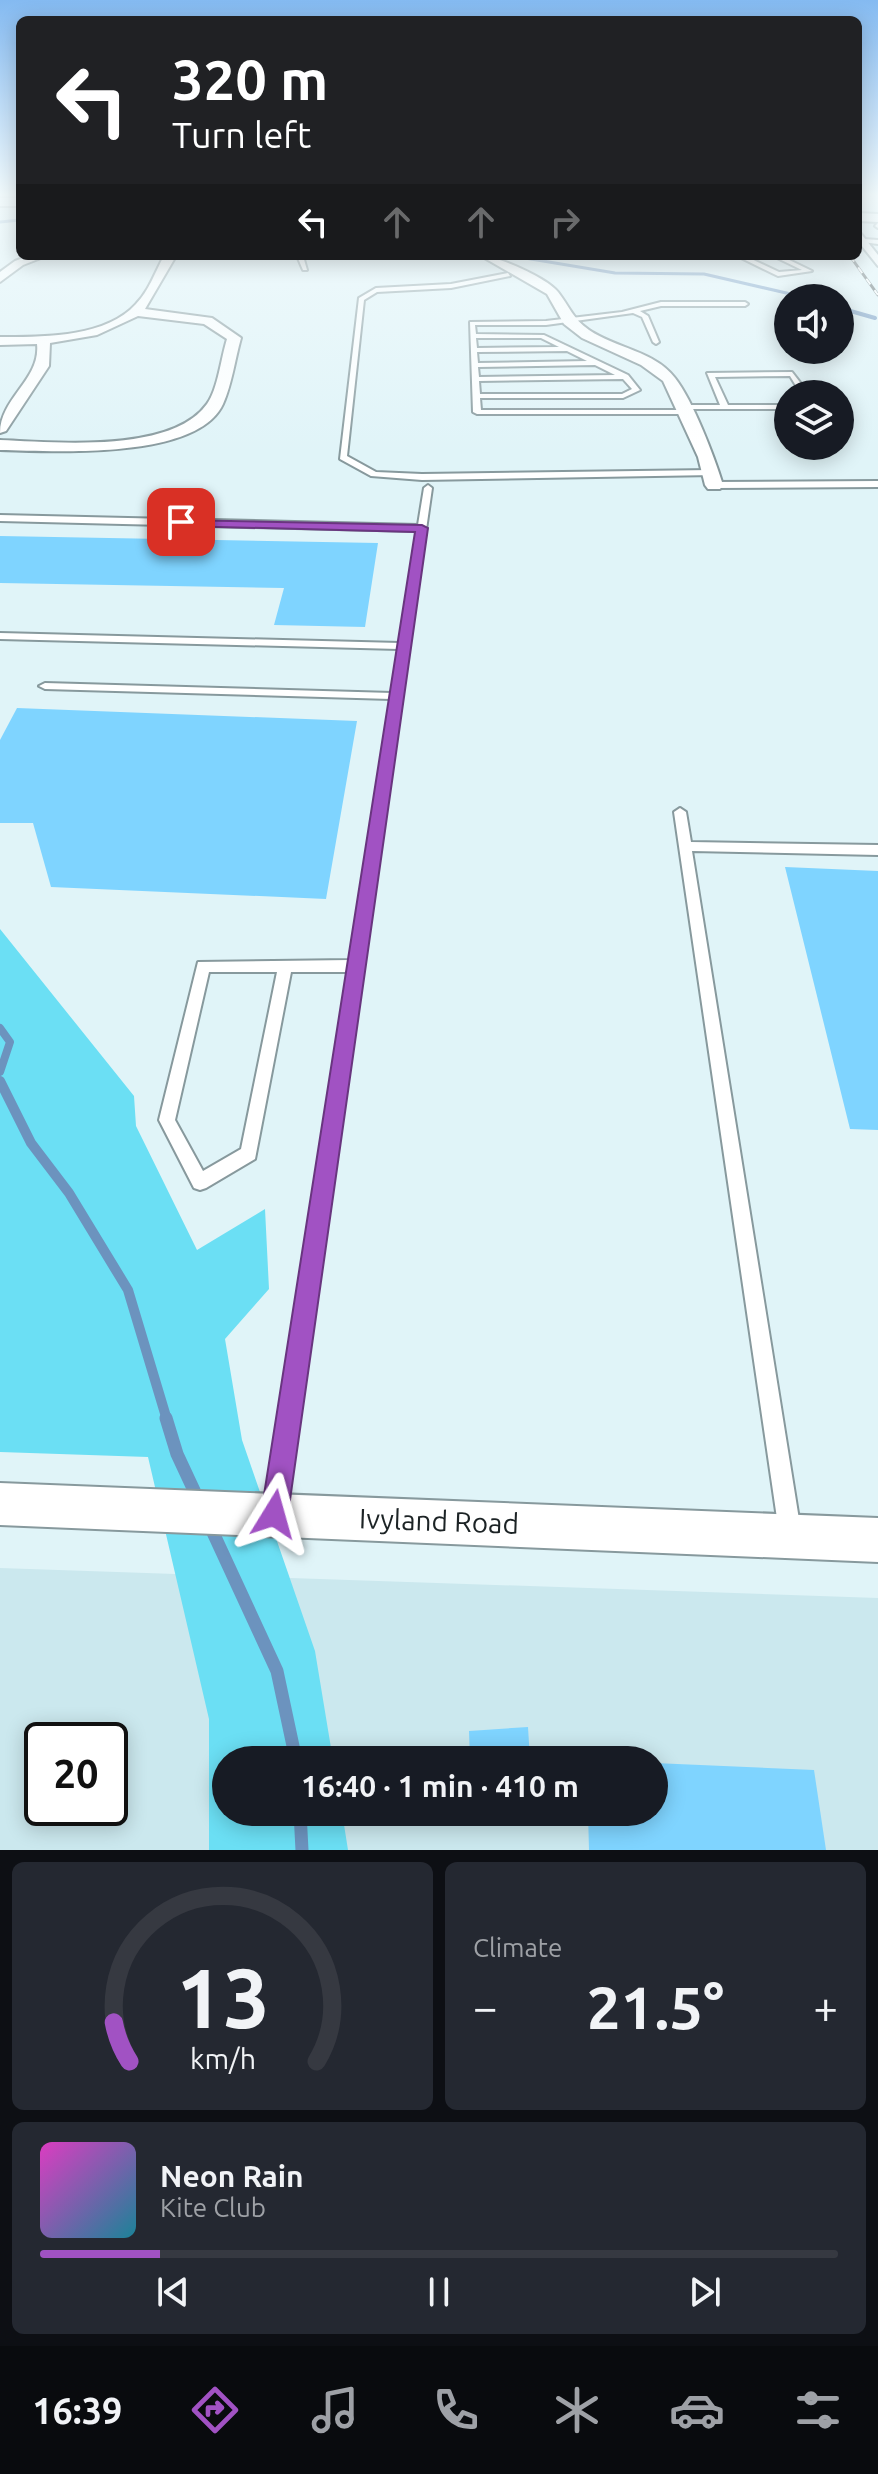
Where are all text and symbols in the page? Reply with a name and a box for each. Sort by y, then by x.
icon: left [40,48,144,152]
text: 320 m [172,48,328,111]
text: Turn left [172,114,311,155]
icon: left [291,200,335,244]
icon: ahead [375,200,419,244]
icon: ahead [459,200,503,244]
icon: right [543,200,587,244]
map controls [774,284,854,460]
button: sound [774,284,854,364]
button: layers [774,380,854,460]
pin [147,488,215,556]
icon: arrive [159,500,203,544]
position arrow [232,1472,316,1556]
street label: Ivyland Road [359,1502,519,1539]
speed limit sign: 20 [24,1722,128,1826]
text: 16:40 · 1 min · 410 m [301,1769,579,1803]
text: Climate [473,1933,562,1962]
text: 13 [176,1950,269,2044]
text: 21.5° [587,1973,724,2040]
text: − [473,1982,498,2031]
text: + [813,1982,838,2031]
text: km/h [190,2042,256,2074]
text: Neon Rain [160,2159,304,2193]
text: Kite Club [160,2193,266,2222]
icon: previous [151,2270,195,2314]
icon: pause [417,2270,461,2314]
icon: next [683,2270,727,2314]
icon: directions [187,2382,243,2438]
icon: music [307,2382,363,2438]
icon: phone [428,2382,484,2438]
icon: climate [549,2382,605,2438]
icon: car [669,2382,725,2438]
icon: filters [790,2382,846,2438]
text: 16:39 [32,2390,122,2431]

